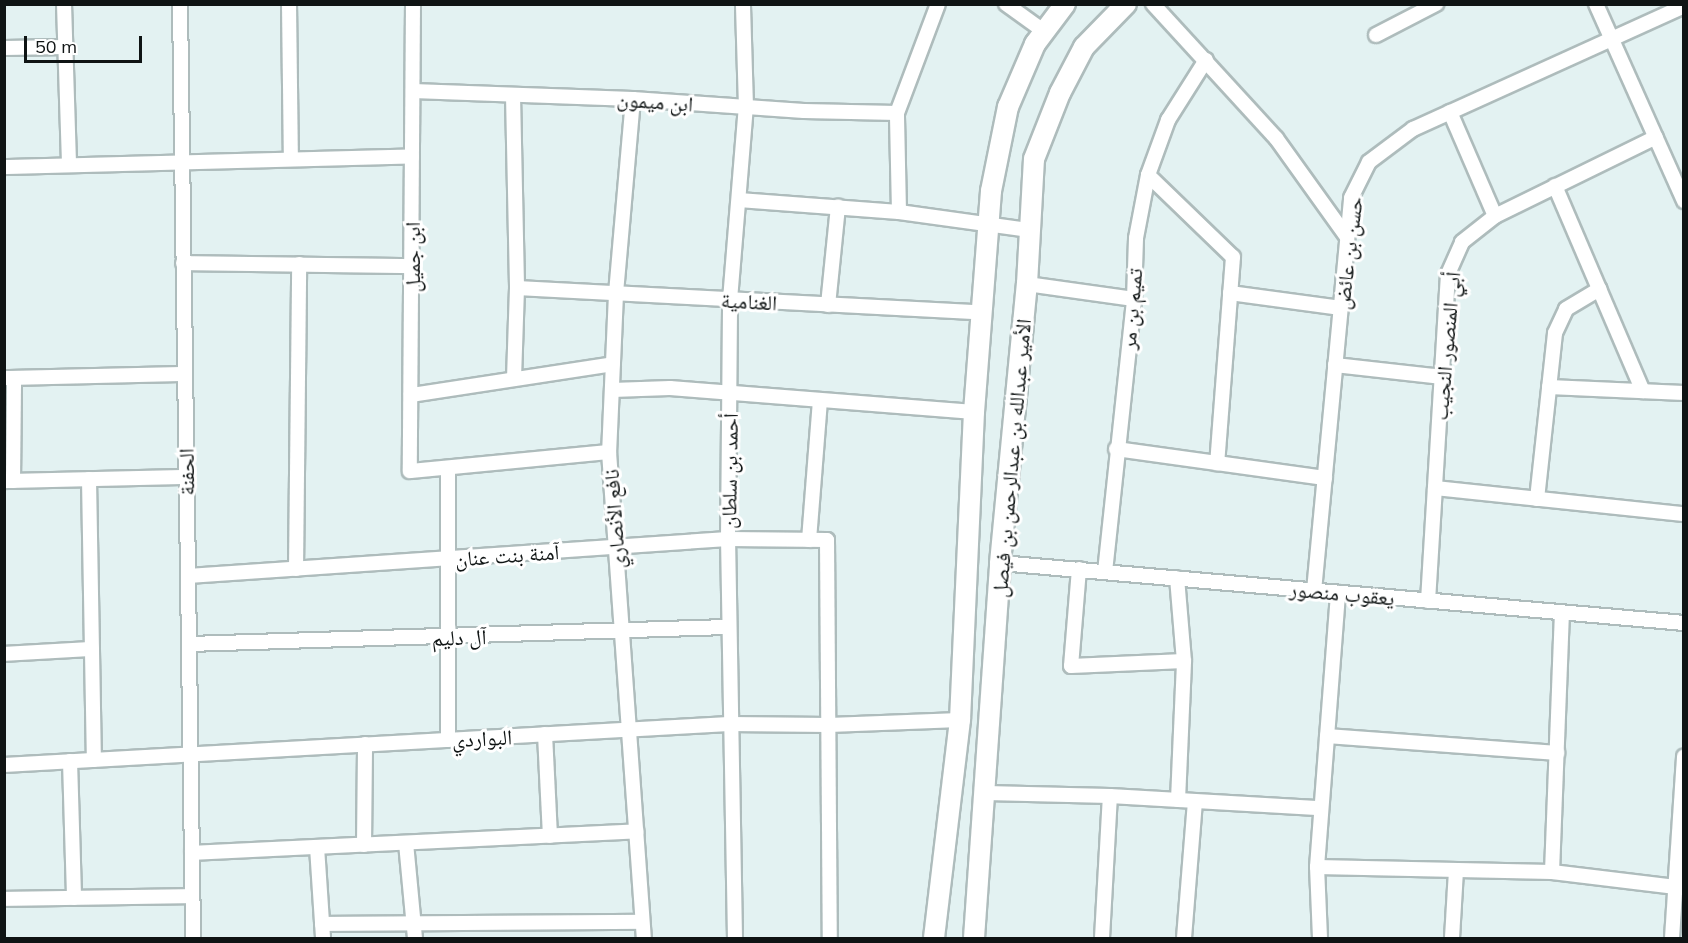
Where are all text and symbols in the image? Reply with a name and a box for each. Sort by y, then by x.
scale bar [27,24,146,62]
text: 50 m [35,35,77,58]
street label: ابن ميمون [616,86,694,116]
street label: حسن بن عائض [1329,195,1367,311]
street label: ابن جميل [399,222,425,292]
street label: تميم بن مر [1115,267,1147,351]
street label: أبي المنصور النجيب [1427,271,1465,421]
street label: الغنامية [720,287,778,315]
street label: الأمير عبدالله بن عبدالرحمن بن فيصل [986,318,1036,598]
street label: أحمد بن سلطان [715,413,743,529]
street label: الحفنة [173,448,199,496]
street label: نافع الأنصاري [598,468,630,570]
street label: آمنة بنت عنان [454,539,560,571]
street label: يعقوب منصور [1288,576,1396,610]
street label: آل دليم [431,623,487,651]
street label: البواردي [451,724,513,752]

